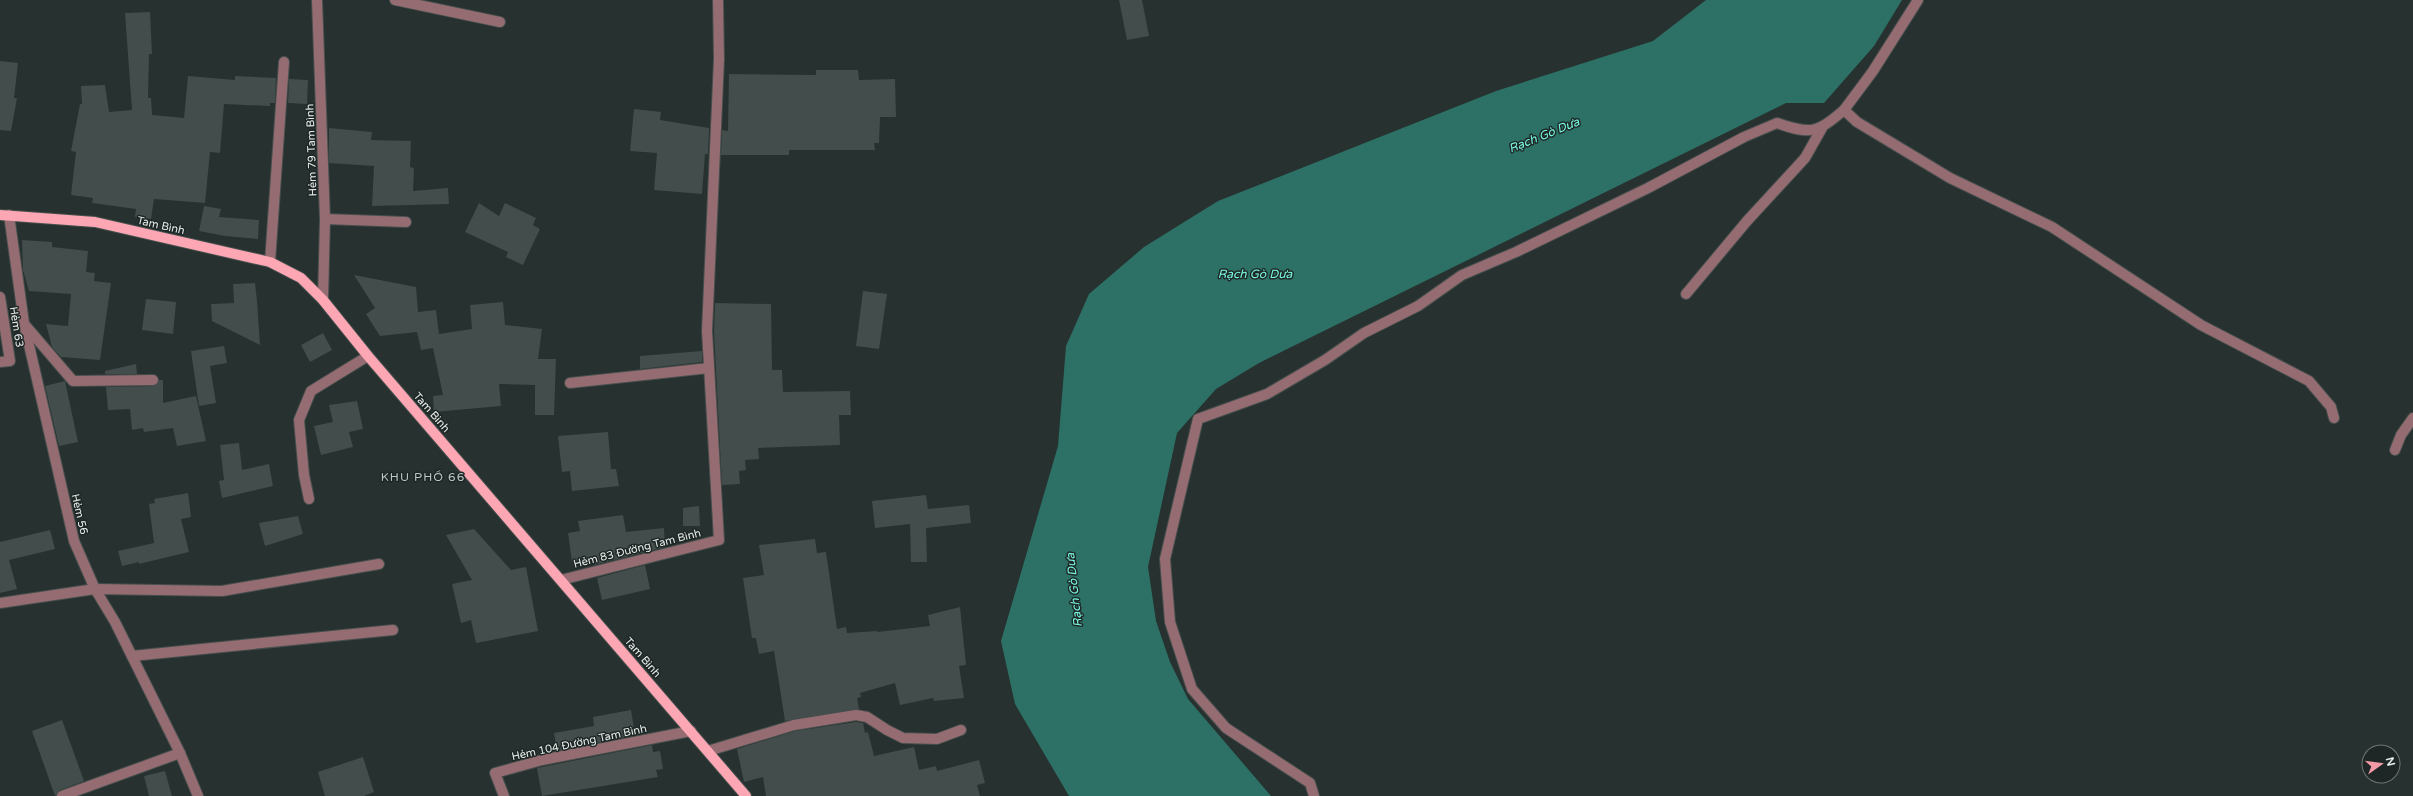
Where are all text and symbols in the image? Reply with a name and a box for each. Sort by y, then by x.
street label: Hẻm 79 Tam Bình [303,103,320,197]
water label: Rạch Gò Dưa [1507,114,1581,155]
street label: Tam Bình [136,214,186,237]
water label: Rạch Gò Dưa [1218,267,1293,281]
street label: Hẻm 63 [7,306,26,349]
street label: Tam Bình [411,390,452,435]
district label: KHU PHỐ 66 [381,470,465,484]
street label: Hẻm 56 [69,493,90,536]
street label: Hẻm 83 Đường Tam Bình [572,526,702,571]
water label: Rạch Gò Dưa [1063,552,1085,628]
street label: Tam Bình [622,635,663,680]
street label: Hẻm 104 Đường Tam Bình [510,722,648,763]
north arrow [2361,744,2401,784]
text: N [2383,756,2398,768]

